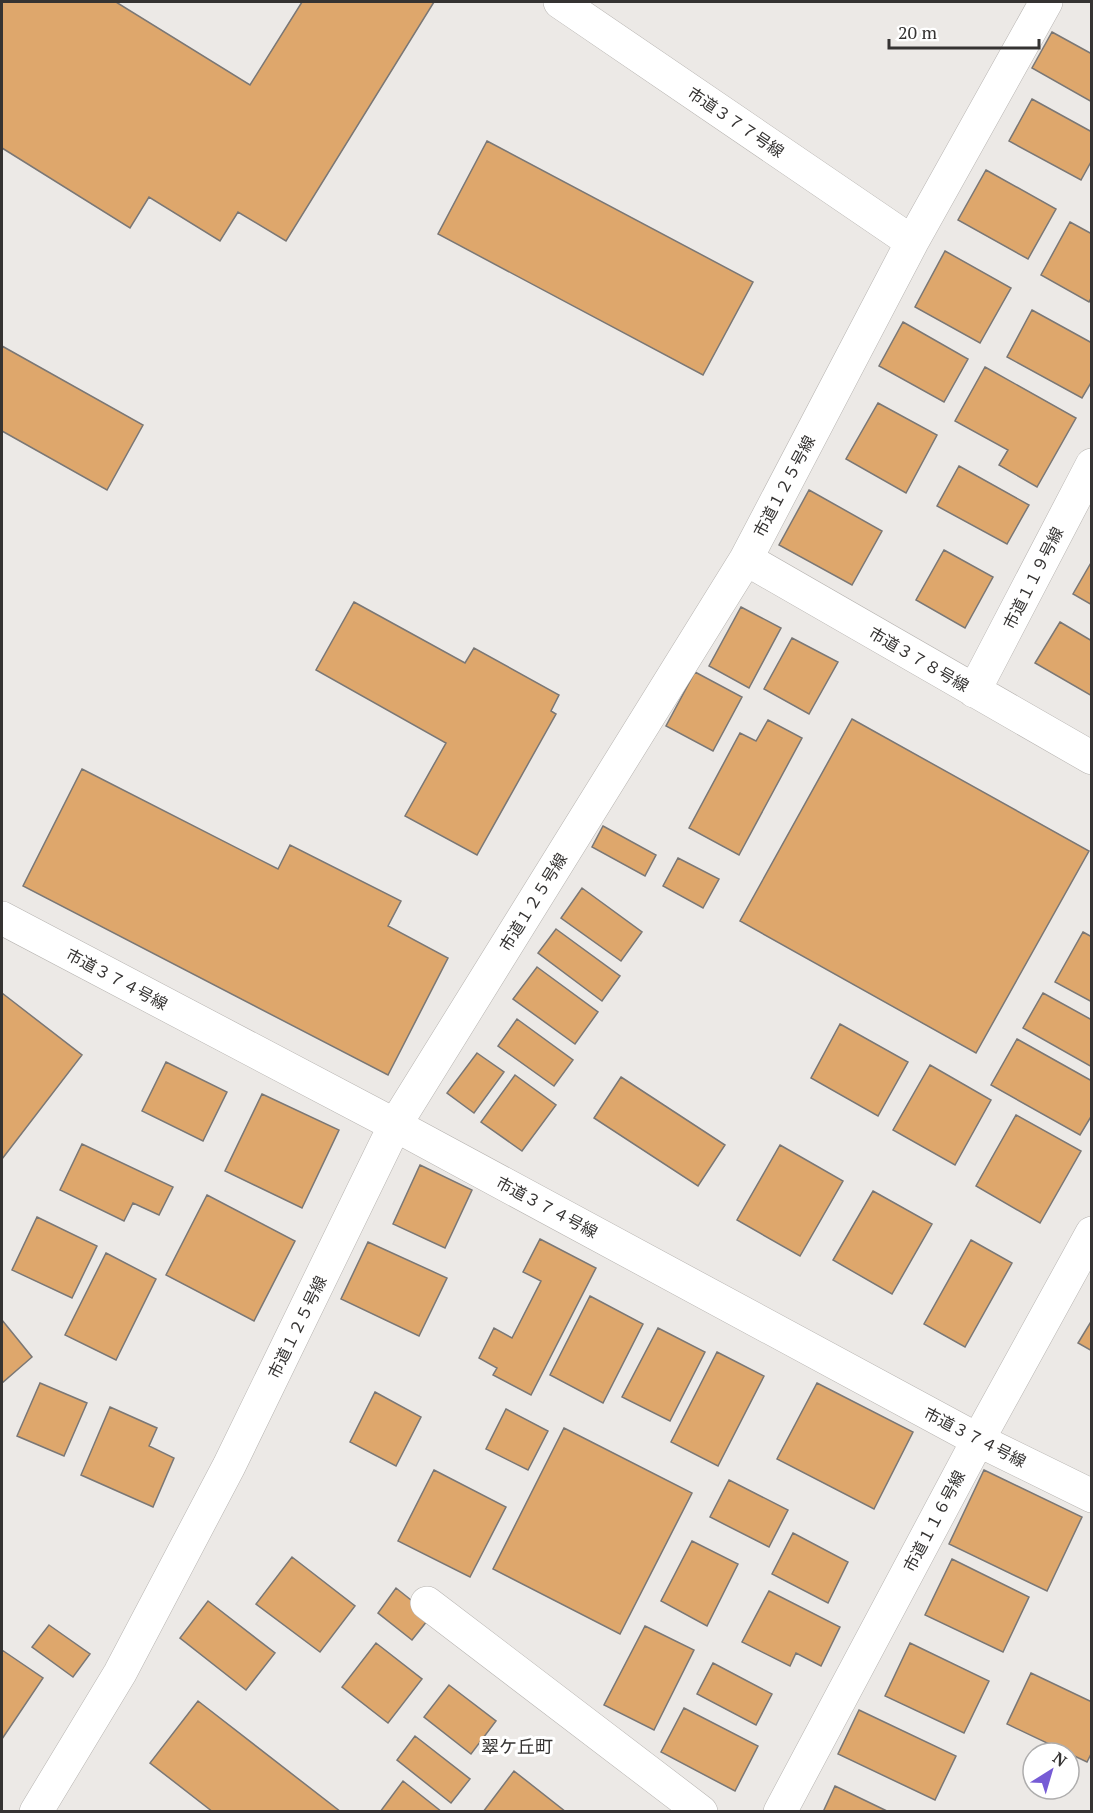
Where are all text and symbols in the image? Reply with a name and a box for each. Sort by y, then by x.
scale bar [889,12,1039,50]
text: 20 m [898,20,938,44]
street label: 市道３７７号線 [683,82,789,162]
street label: 市道１２５号線 [748,431,820,541]
street label: 市道１１９号線 [998,523,1068,633]
street label: 市道３７８号線 [865,621,973,697]
street label: 市道１２５号線 [494,849,572,955]
street label: 市道３７４号線 [62,943,172,1015]
street label: 市道３７４号線 [492,1171,602,1243]
street label: 市道１２５号線 [263,1272,331,1382]
street label: 市道３７４号線 [920,1402,1030,1472]
street label: 市道１１６号線 [898,1466,970,1576]
district label: 翠ケ丘町 [481,1734,553,1758]
north arrow [1021,1741,1081,1801]
text: N [1049,1747,1071,1771]

